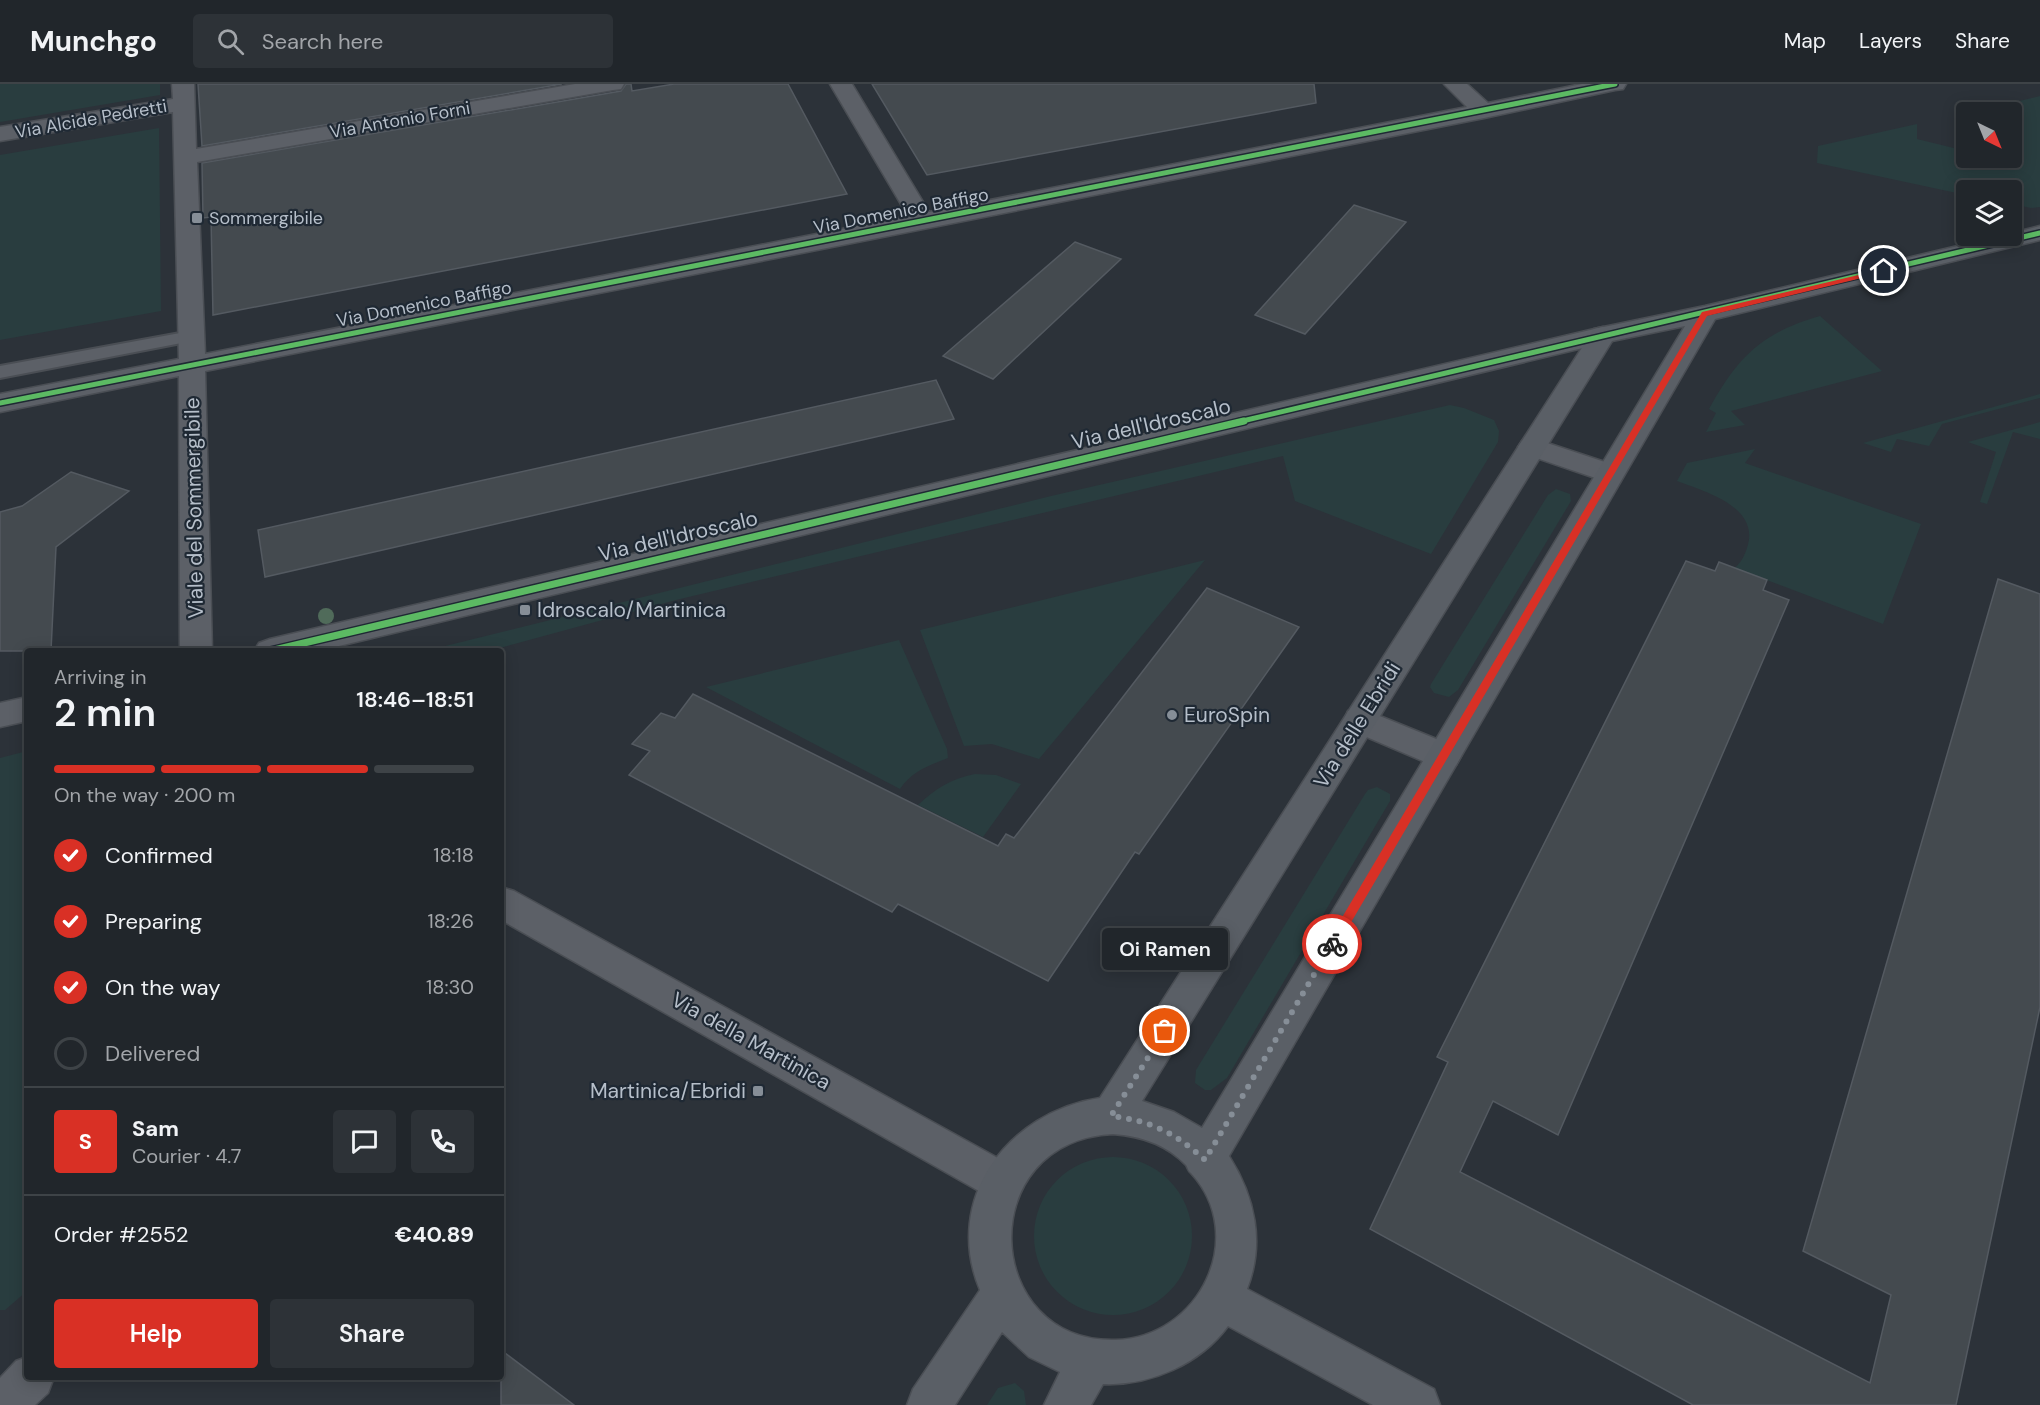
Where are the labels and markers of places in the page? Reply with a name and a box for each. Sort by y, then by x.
place label: Sommergibile [209,206,323,230]
marker: Sommergibile [190,211,204,225]
pin [1858,245,1909,296]
place label: Idroscalo/Martinica [537,596,726,624]
marker: Idroscalo/Martinica [518,603,532,617]
place label: EuroSpin [1184,701,1270,729]
marker: EuroSpin [1165,708,1179,722]
callout: Oi Ramen [1102,929,1228,971]
pin [1139,1005,1190,1056]
place label: Martinica/Ebridi [590,1077,746,1105]
marker: Martinica/Ebridi [751,1084,765,1098]

